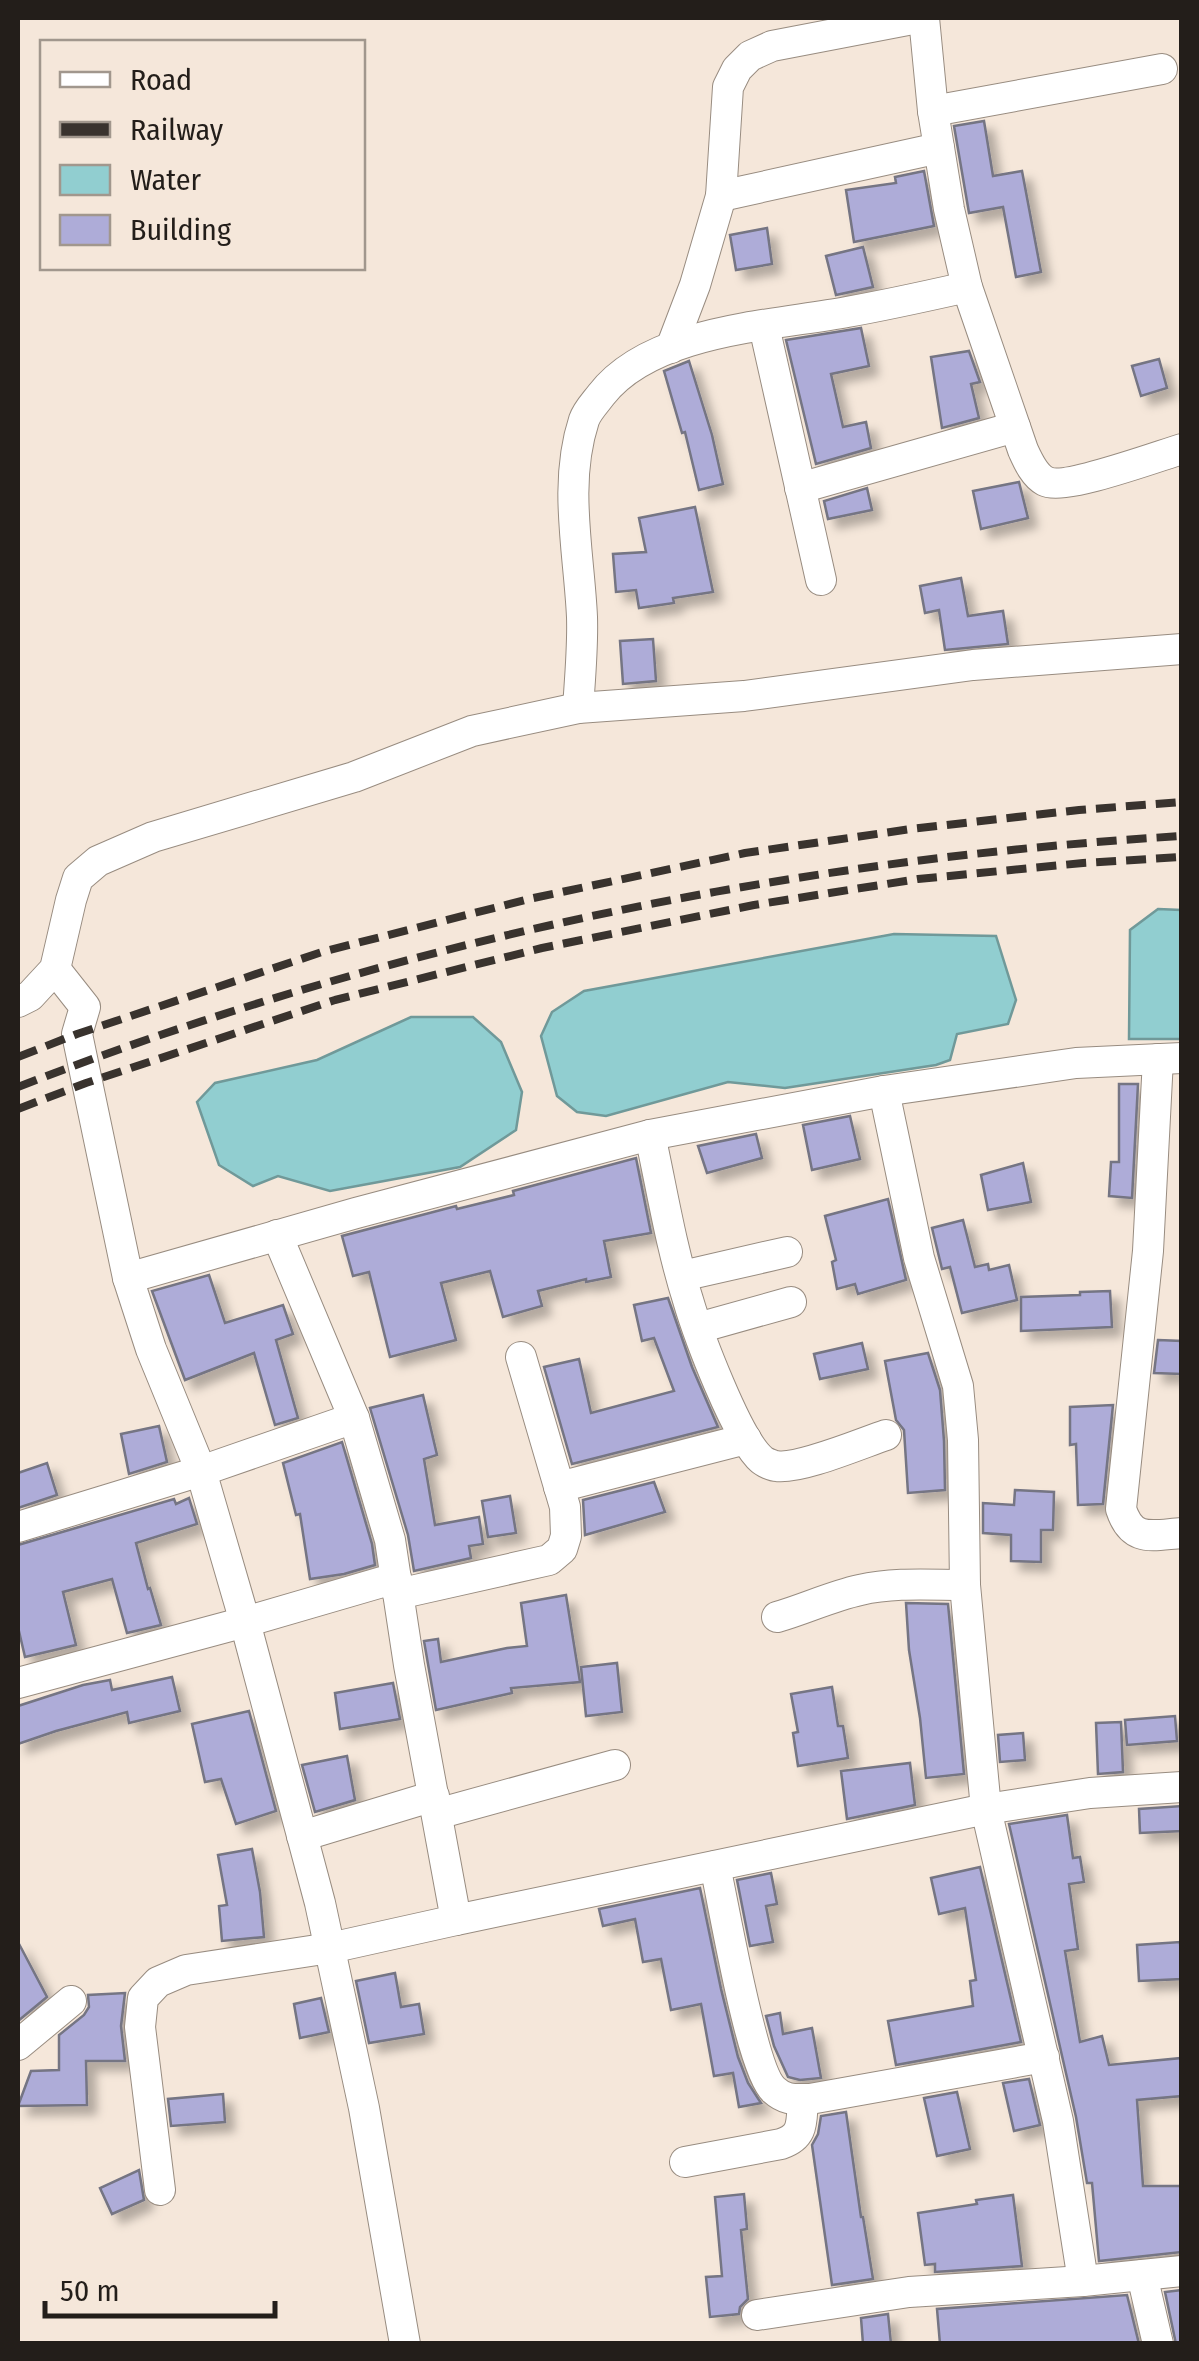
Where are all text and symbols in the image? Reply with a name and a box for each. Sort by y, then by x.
legend [40,40,365,270]
text: Road [130,62,192,98]
text: Railway [130,112,224,148]
text: Water [130,162,201,198]
text: Building [130,212,232,248]
scale bar [45,2256,275,2318]
text: 50 m [60,2273,120,2309]

